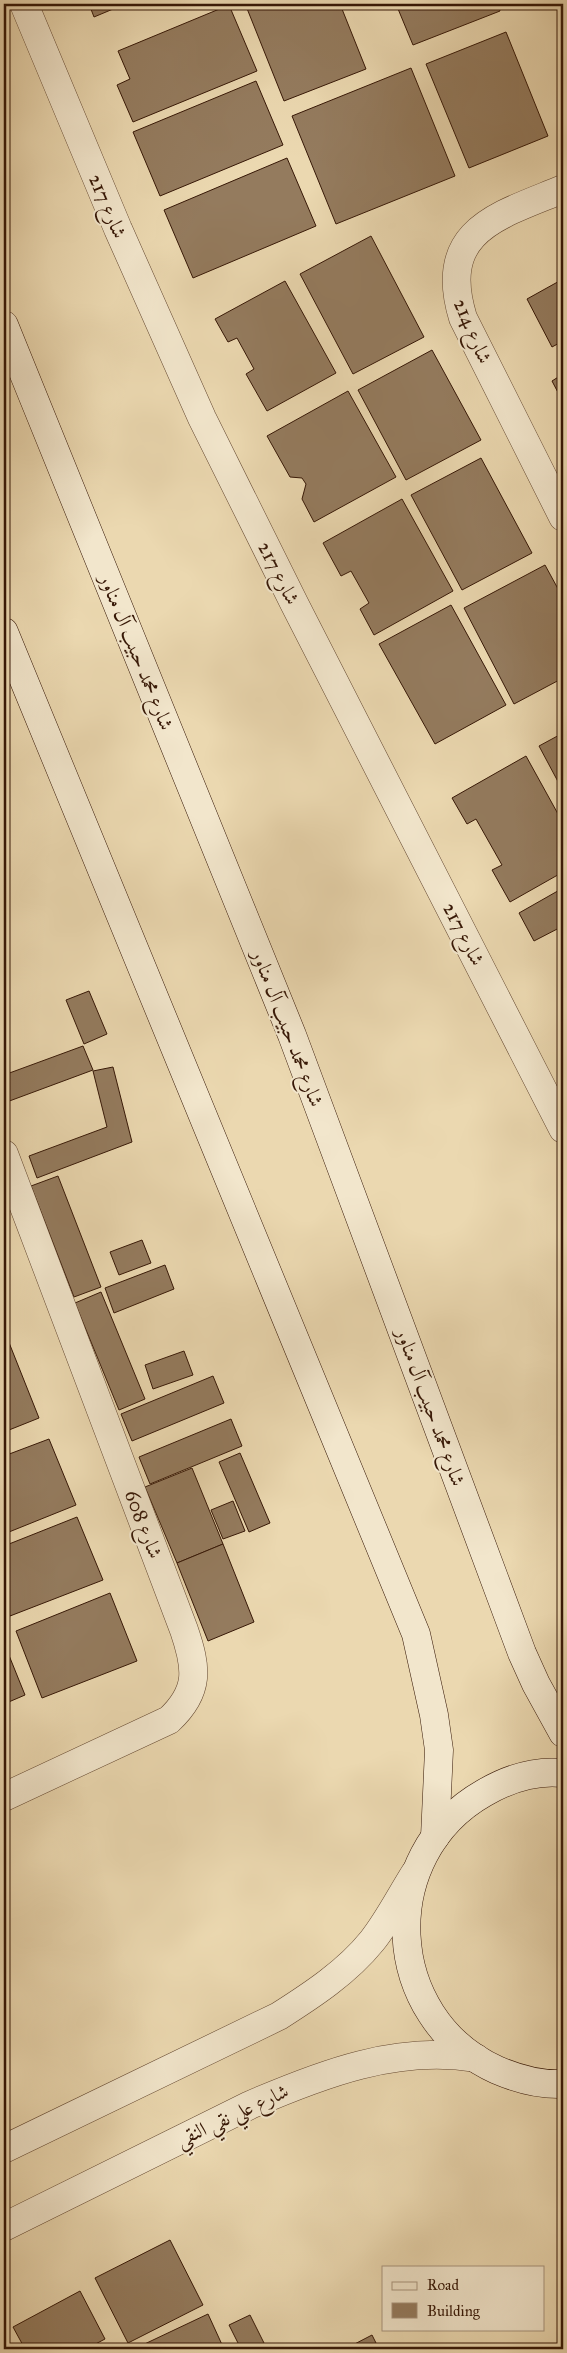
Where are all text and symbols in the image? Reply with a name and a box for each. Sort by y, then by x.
street label: شارع 217 [78,170,132,244]
street label: شارع 214 [443,295,497,369]
street label: شارع 217 [248,537,305,611]
street label: شارع محمد حبيب آل مناور [88,569,179,736]
street label: شارع 217 [433,898,490,972]
street label: شارع محمد حبيب آل مناور [241,944,329,1112]
street label: شارع محمد حبيب آل مناور [385,1323,471,1491]
street label: شارع 608 [114,1486,168,1564]
street label: شارع علي نقي النقي [172,2078,295,2159]
legend [382,2266,544,2330]
text: Road [427,2276,459,2294]
text: Building [427,2302,481,2320]

